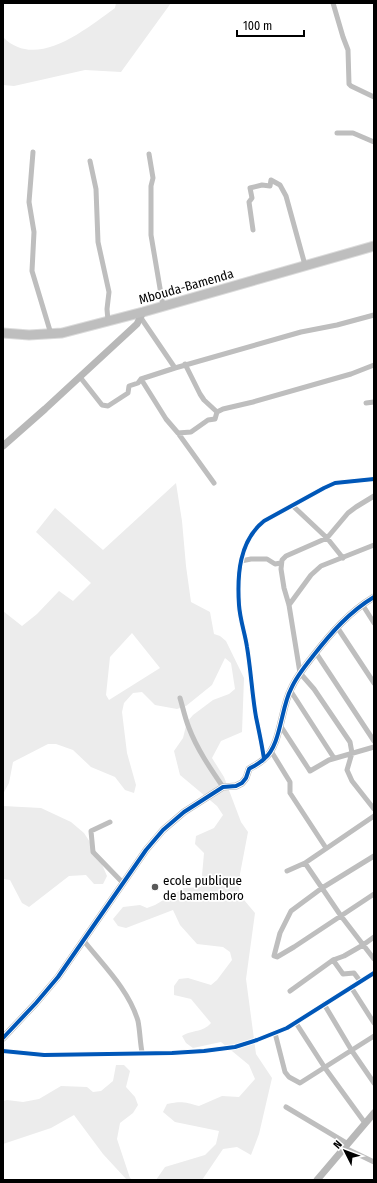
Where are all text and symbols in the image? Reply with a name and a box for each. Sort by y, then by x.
scale bar [237,12,304,38]
text: 100 m [243,19,272,33]
street label: Mbouda-Bamenda [137,266,235,307]
place label: ecole publique de bamemboro [163,873,244,903]
marker: ecole publique de bamemboro [150,882,160,892]
north arrow [325,1131,365,1171]
text: N [331,1138,345,1151]

